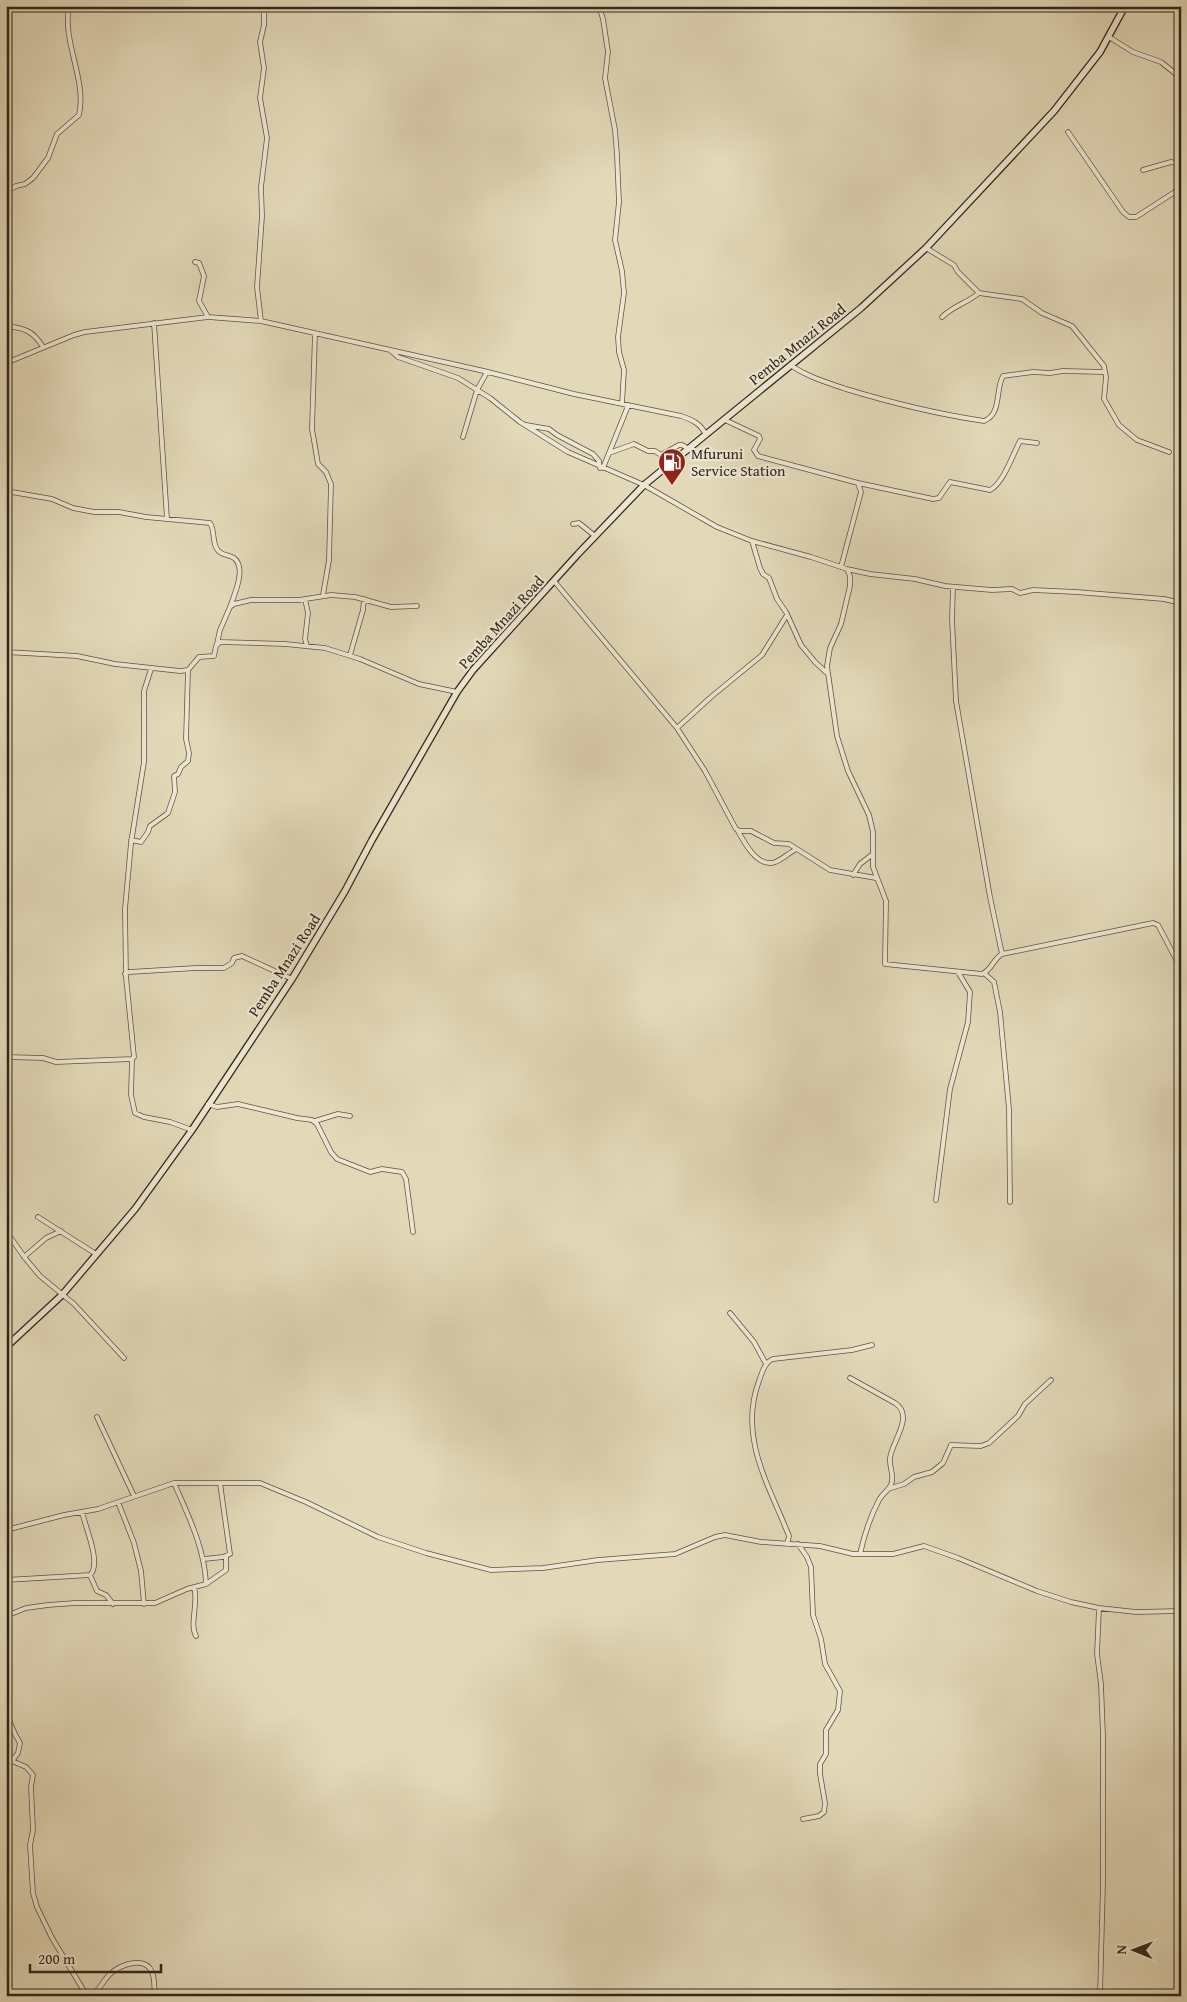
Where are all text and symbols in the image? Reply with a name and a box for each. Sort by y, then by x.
street label: Pemba Mnazi Road [744,298,850,390]
place label: Mfuruni Service Station [691,443,786,481]
fuel station icon: Mfuruni Service Station [657,447,687,486]
street label: Pemba Mnazi Road [453,571,549,673]
street label: Pemba Mnazi Road [243,909,325,1021]
north arrow [1110,1924,1160,1974]
scale bar [30,1942,161,1974]
text: N [1111,1944,1131,1955]
text: 200 m [38,1948,76,1969]

